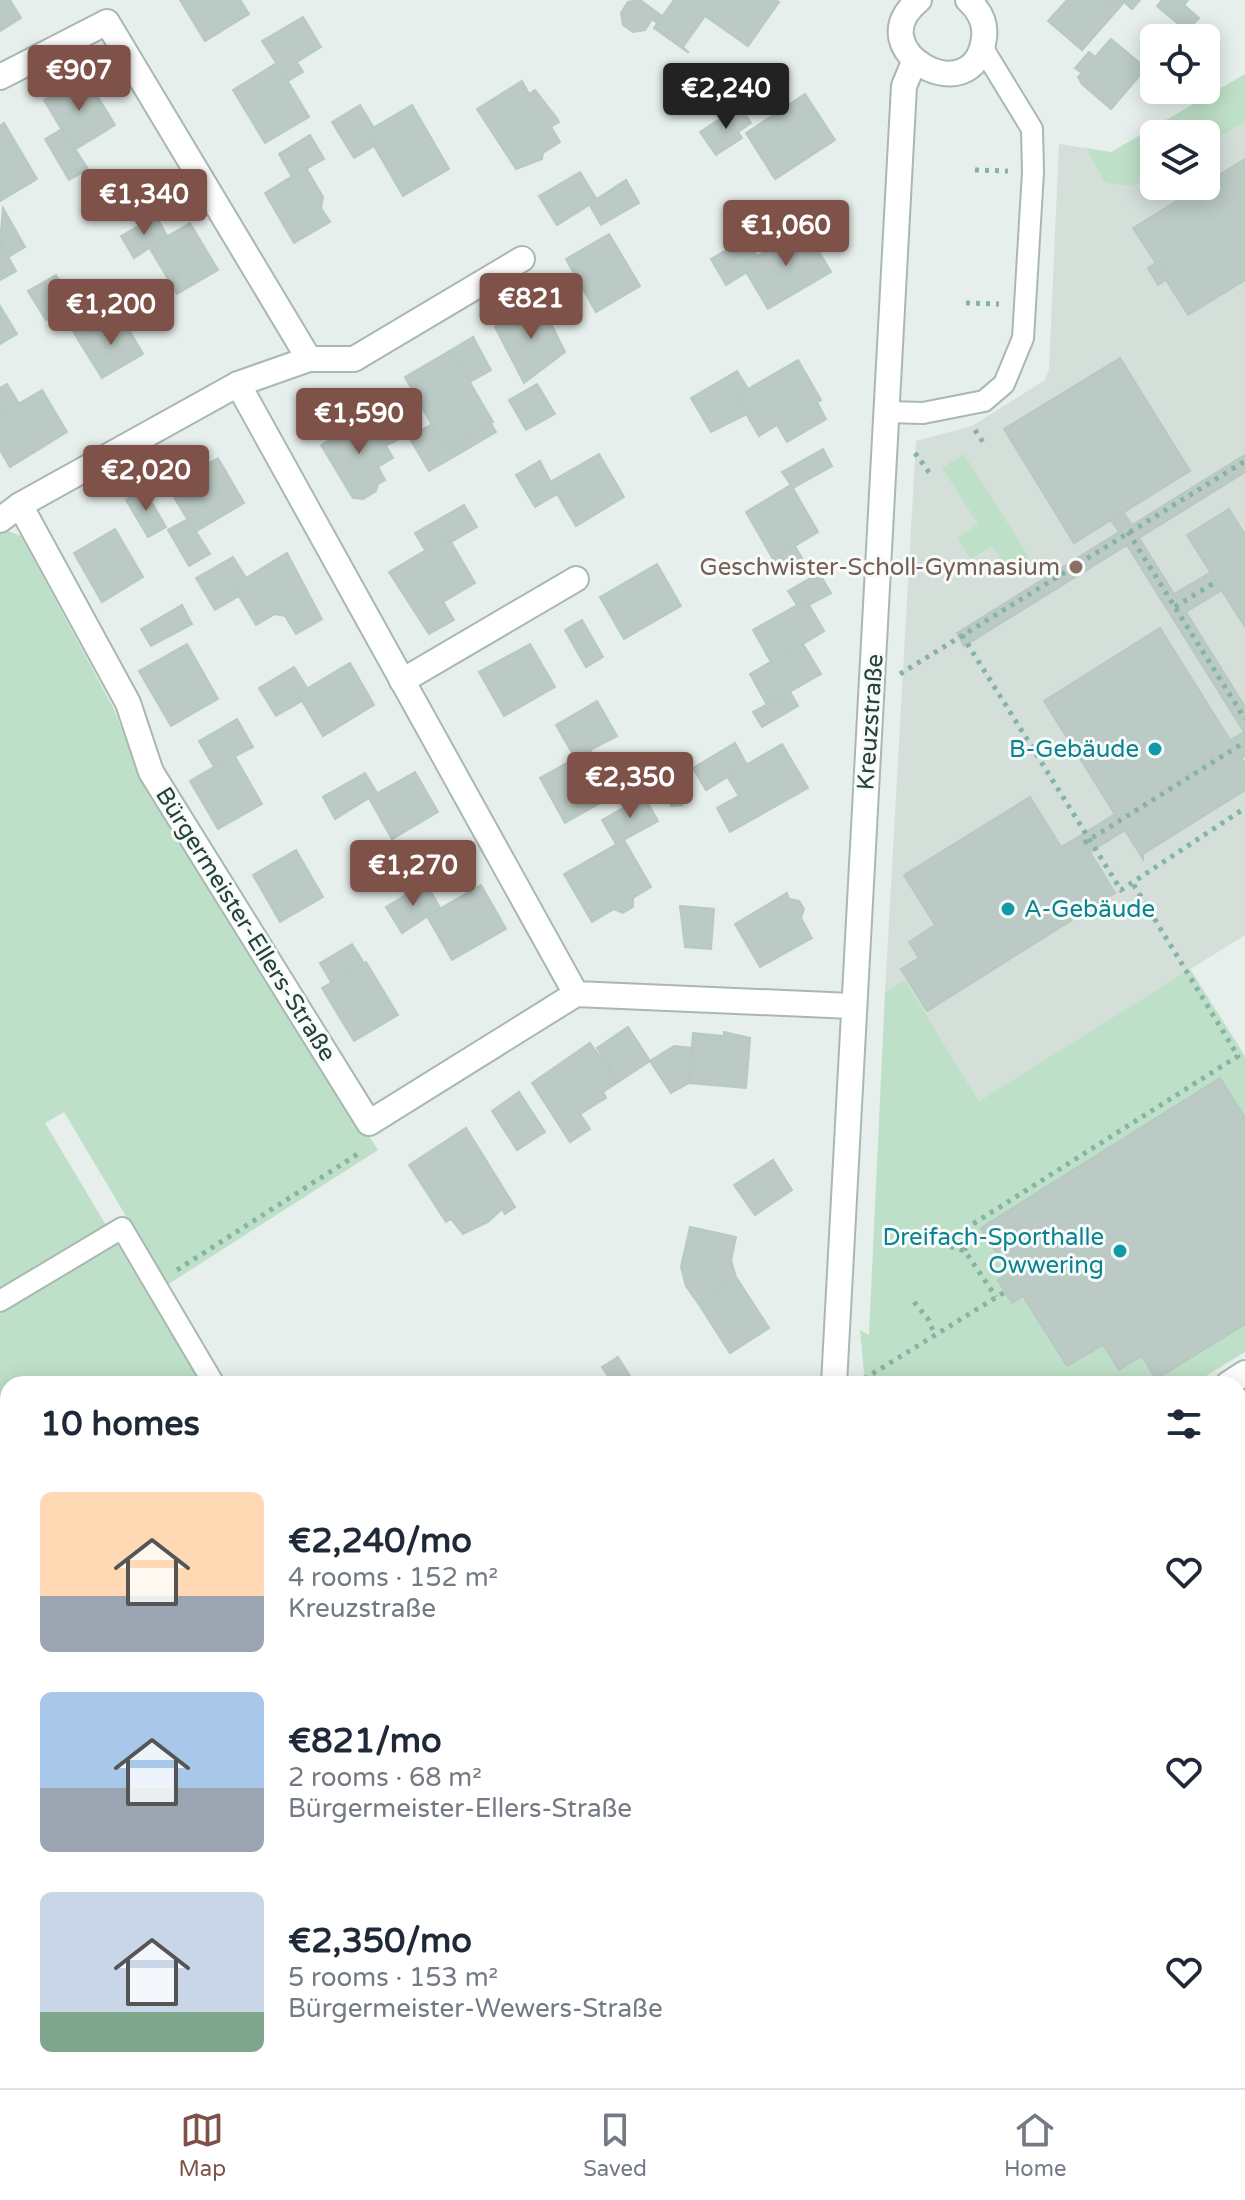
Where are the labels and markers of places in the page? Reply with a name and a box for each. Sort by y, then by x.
pin: €907 [32,45,126,113]
pin: €2,240 [661,63,791,131]
pin: €1,340 [79,169,209,237]
pin: €1,060 [721,200,851,268]
pin: €821 [484,273,578,341]
pin: €1,200 [46,279,176,347]
pin: €1,590 [294,388,424,456]
pin: €2,020 [81,445,211,513]
place label: Geschwister-Scholl-Gymnasium [700,553,1060,582]
marker: Geschwister-Scholl-Gymnasium [1067,558,1085,576]
place label: B-Gebäude [1009,735,1139,764]
marker: B-Gebäude [1146,740,1164,758]
pin: €2,350 [565,752,695,820]
pin: €1,270 [348,840,478,908]
place label: A-Gebäude [1024,895,1155,924]
marker: A-Gebäude [999,900,1017,918]
place label: Dreifach-Sporthalle Owwering [882,1223,1104,1280]
marker: Dreifach-Sporthalle Owwering [1111,1242,1129,1260]

